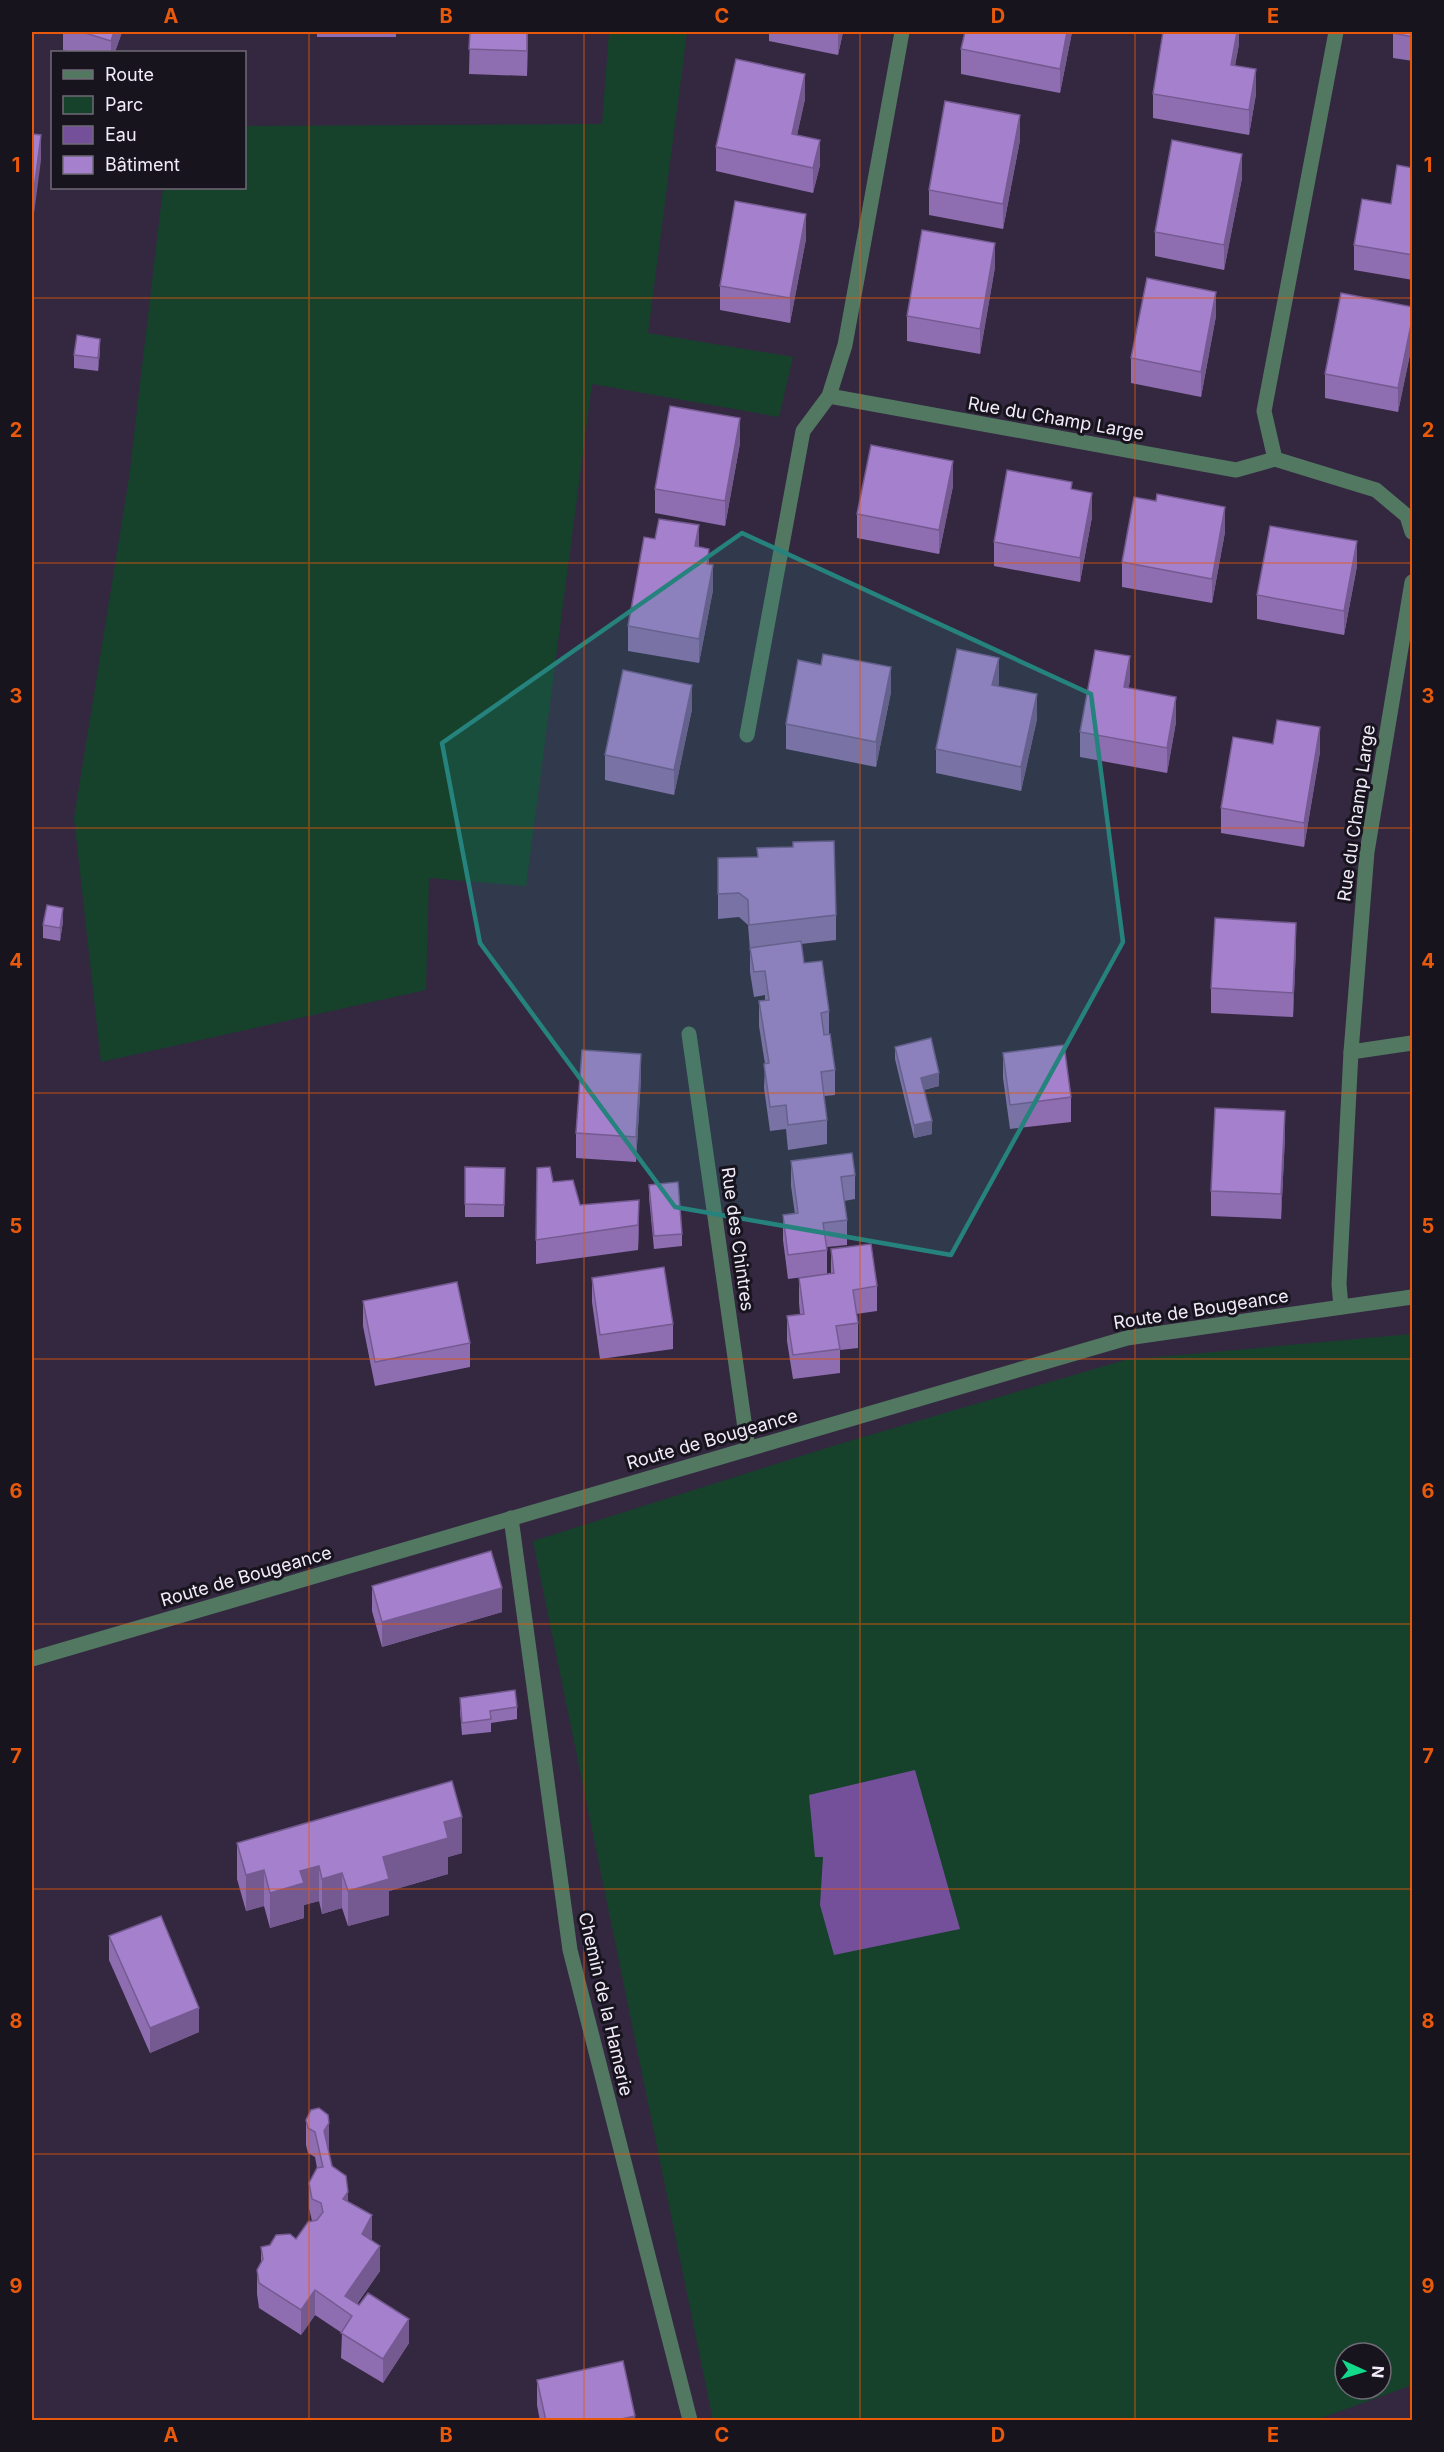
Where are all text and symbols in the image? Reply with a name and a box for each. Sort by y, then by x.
text: A [164,4,179,28]
text: B [439,4,453,28]
text: C [715,4,729,28]
text: D [991,4,1005,28]
text: E [1267,4,1279,28]
legend [51,51,246,189]
text: Route [105,64,154,85]
text: Parc [105,94,143,115]
text: Eau [105,124,137,145]
text: 1 [12,153,20,177]
text: 1 [1424,153,1432,177]
text: Bâtiment [105,154,180,175]
street label: Rue du Champ Large [966,392,1146,444]
text: 2 [10,418,22,442]
text: 2 [1422,418,1434,442]
text: 3 [10,684,22,708]
text: 3 [1422,684,1434,708]
street label: Rue du Champ Large [1333,723,1379,903]
text: 4 [9,949,23,973]
text: 4 [1421,949,1435,973]
street label: Rue des Chintres [718,1166,758,1312]
text: 5 [10,1214,22,1238]
text: 5 [1422,1214,1434,1238]
street label: Route de Bougeance [1112,1285,1290,1333]
street label: Route de Bougeance [624,1405,800,1473]
text: 6 [10,1479,23,1503]
text: 6 [1422,1479,1435,1503]
street label: Route de Bougeance [158,1542,334,1610]
text: 7 [10,1744,22,1768]
text: 7 [1422,1744,1434,1768]
street label: Chemin de la Hamerie [575,1910,637,2098]
text: 8 [9,2009,23,2033]
text: 8 [1421,2009,1435,2033]
text: 9 [10,2274,23,2298]
text: 9 [1422,2274,1435,2298]
north arrow [1333,2341,1393,2401]
text: N [1368,2365,1388,2379]
text: A [164,2423,179,2447]
text: B [439,2423,453,2447]
text: C [715,2423,729,2447]
text: D [991,2423,1005,2447]
text: E [1267,2423,1279,2447]

